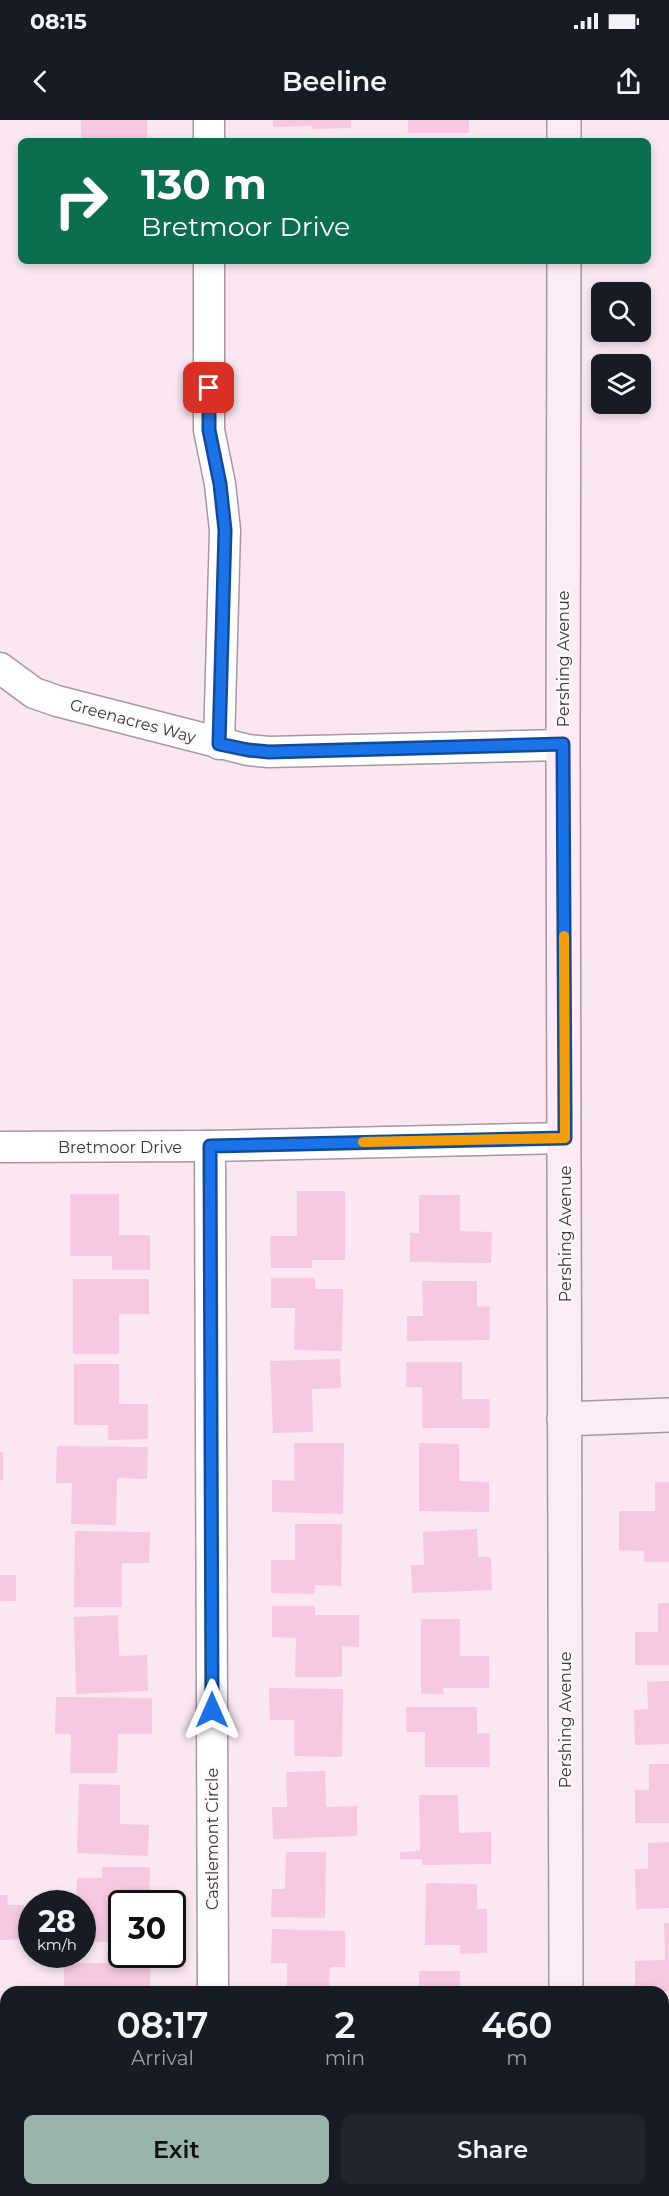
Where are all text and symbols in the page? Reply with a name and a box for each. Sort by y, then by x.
text: 08:15 [30,8,87,35]
icon: back [24,65,57,98]
text: Beeline [282,65,387,98]
icon: share [612,65,645,98]
text: 130 m [141,158,267,210]
icon: right [42,162,120,240]
text: Bretmoor Drive [141,210,350,243]
map controls [591,282,651,414]
button: search [591,282,651,342]
button: layers [591,354,651,414]
pin [183,362,234,413]
icon: arrive [192,371,225,404]
street label: Pershing Avenue [554,591,573,727]
street label: Greenacres Way [68,695,198,747]
street label: Bretmoor Drive [58,1138,182,1157]
street label: Pershing Avenue [556,1166,575,1302]
street label: Pershing Avenue [556,1652,575,1788]
position arrow [180,1678,244,1742]
street label: Castlemont Circle [203,1768,222,1910]
speed limit sign: 30 [108,1890,186,1968]
text: 28 [38,1903,76,1940]
text: km/h [37,1935,77,1954]
text: 08:17 [116,2003,208,2047]
text: 2 [334,2003,355,2047]
text: 460 [481,2003,553,2047]
text: Arrival [131,2046,194,2070]
text: min [325,2046,365,2070]
text: m [506,2046,528,2070]
button: Exit [24,2115,329,2184]
button: Share [341,2115,645,2184]

